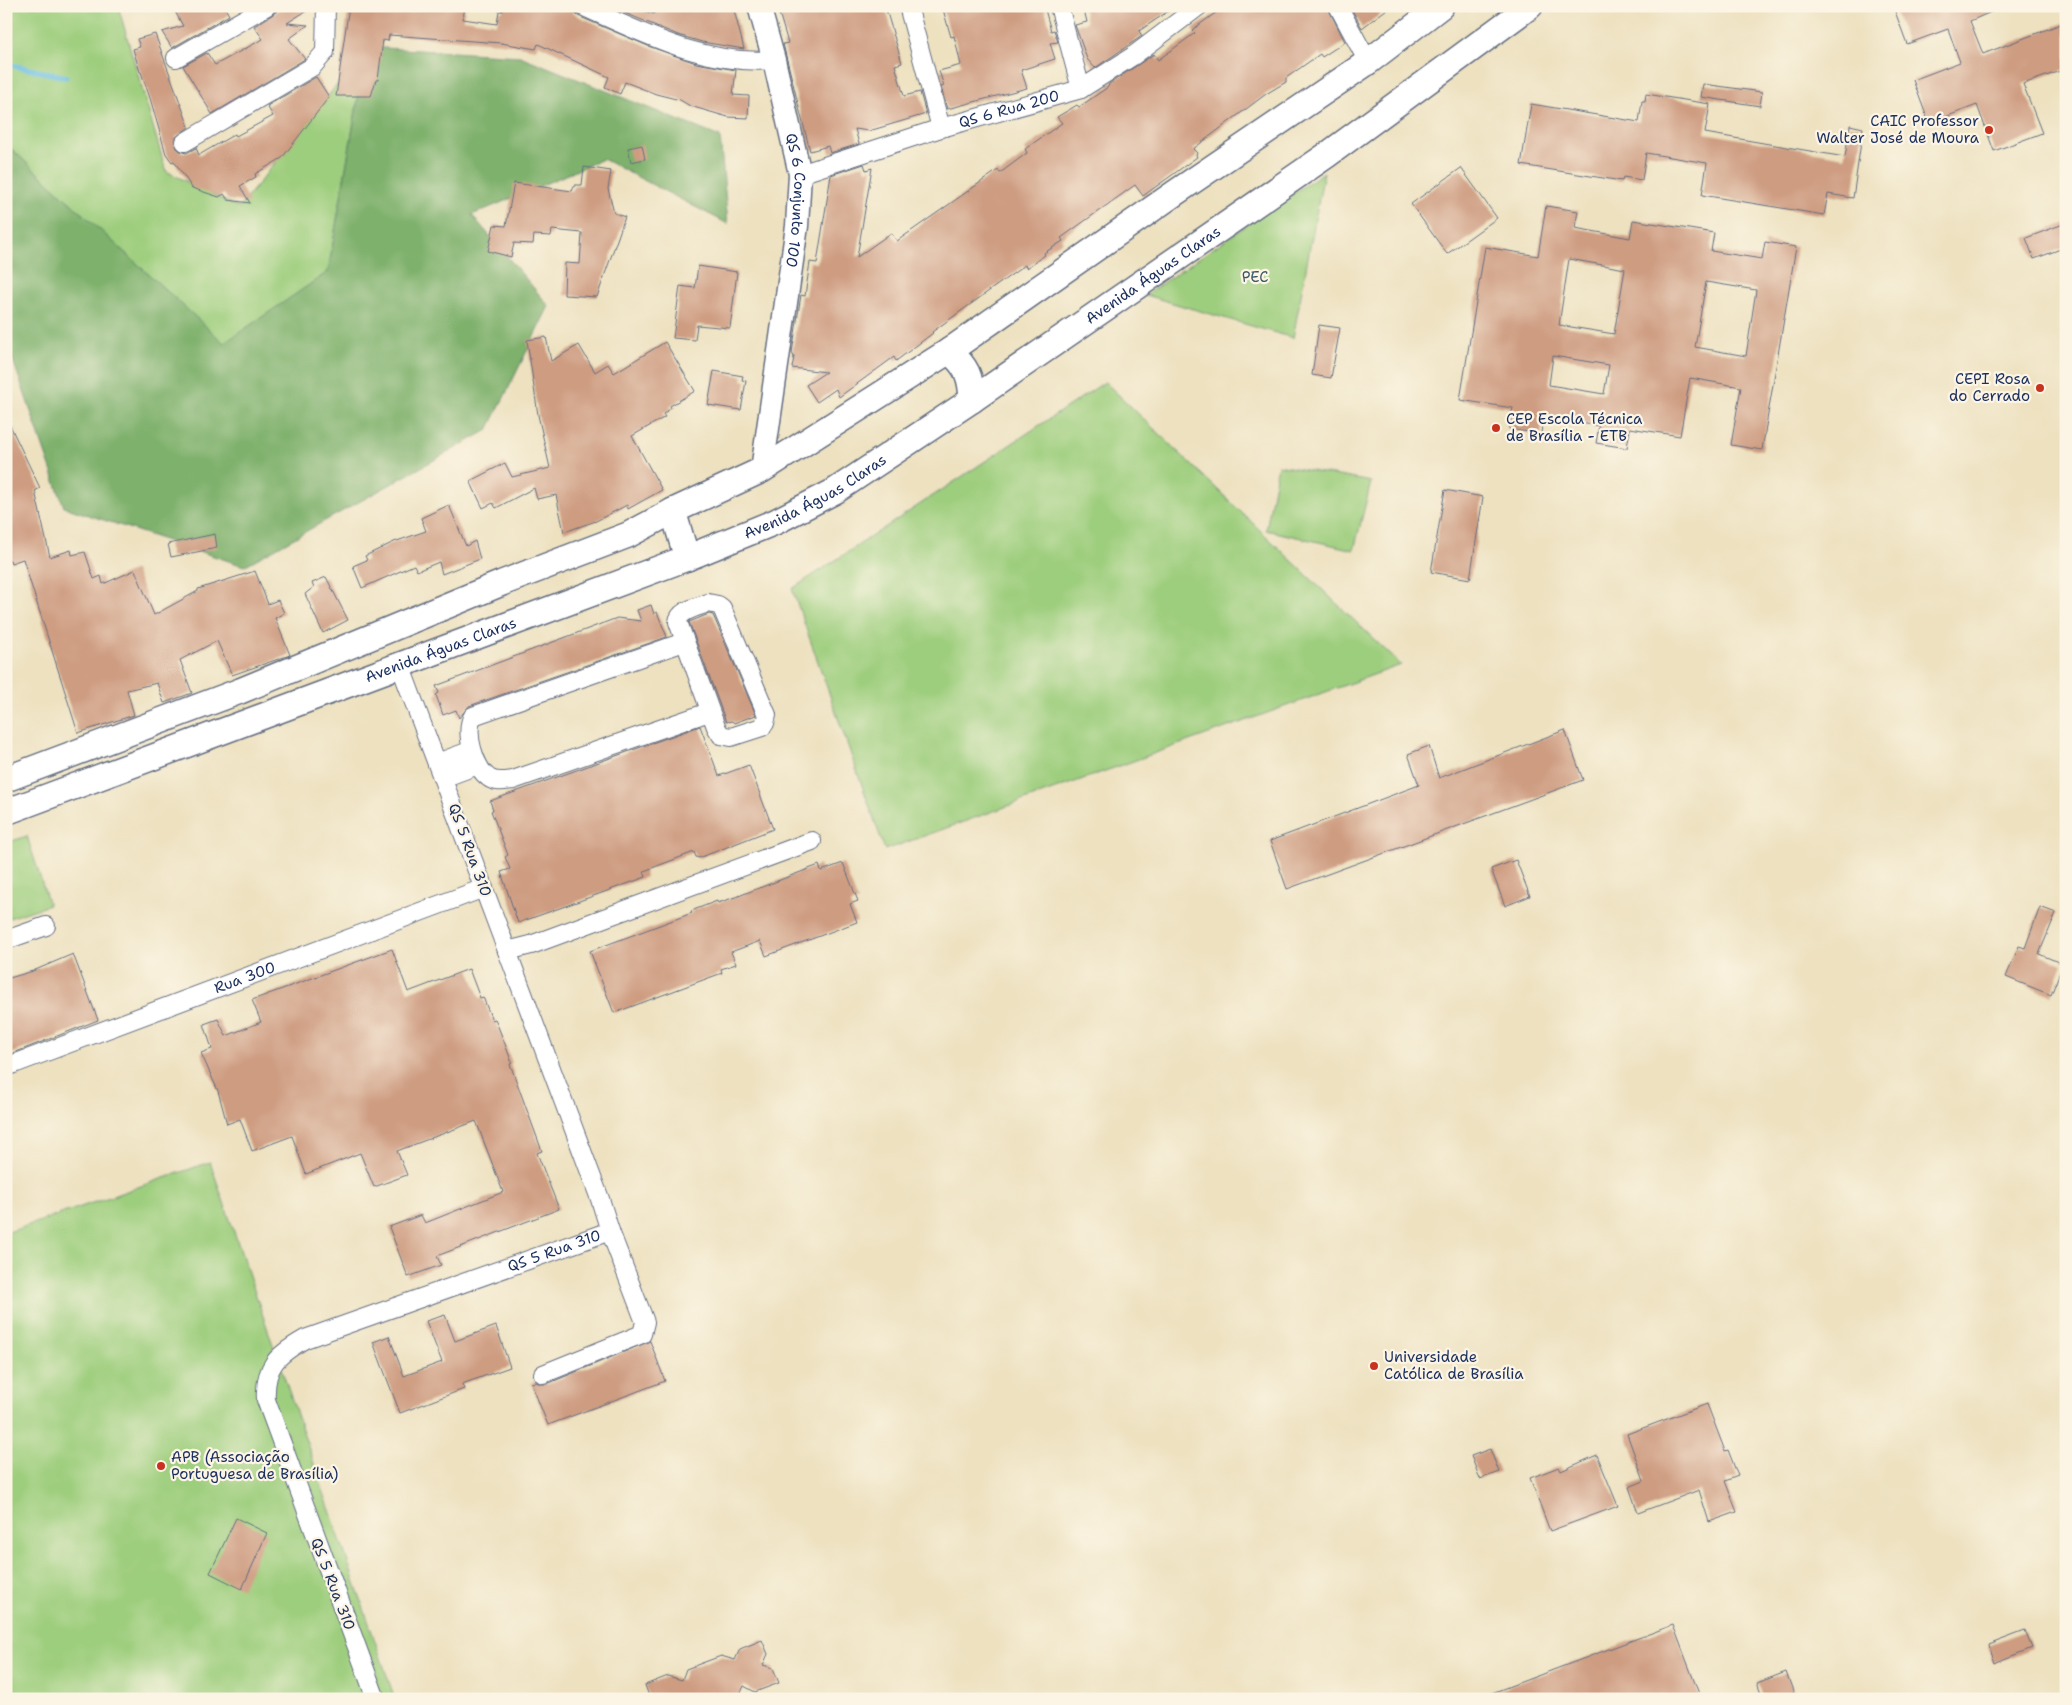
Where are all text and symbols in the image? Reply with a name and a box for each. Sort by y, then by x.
street label: QS 6 Rua 200 [956,85,1062,133]
place label: CAIC Professor Walter José de Moura [1816,111,1980,148]
marker: CAIC Professor Walter José de Moura [1983,124,1995,136]
street label: QS 6 Conjunto 100 [781,131,810,269]
street label: Avenida Águas Claras [1082,221,1225,329]
park label: PEC [1242,267,1268,287]
place label: CEPI Rosa do Cerrado [1949,369,2031,406]
marker: CEPI Rosa do Cerrado [2034,382,2046,394]
place label: CEP Escola Técnica de Brasília - ETB [1506,409,1643,446]
marker: CEP Escola Técnica de Brasília - ETB [1490,422,1502,434]
street label: Avenida Águas Claras [741,450,890,544]
street label: Avenida Águas Claras [362,613,519,687]
street label: QS 5 Rua 310 [444,801,496,899]
street label: Rua 300 [211,957,278,998]
street label: QS 5 Rua 310 [505,1225,604,1276]
place label: Universidade Católica de Brasília [1384,1347,1524,1384]
marker: Universidade Católica de Brasília [1368,1360,1380,1372]
place label: APB (Associação Portuguesa de Brasília) [171,1447,338,1484]
marker: APB (Associação Portuguesa de Brasília) [155,1460,167,1472]
street label: QS 5 Rua 310 [306,1535,360,1633]

